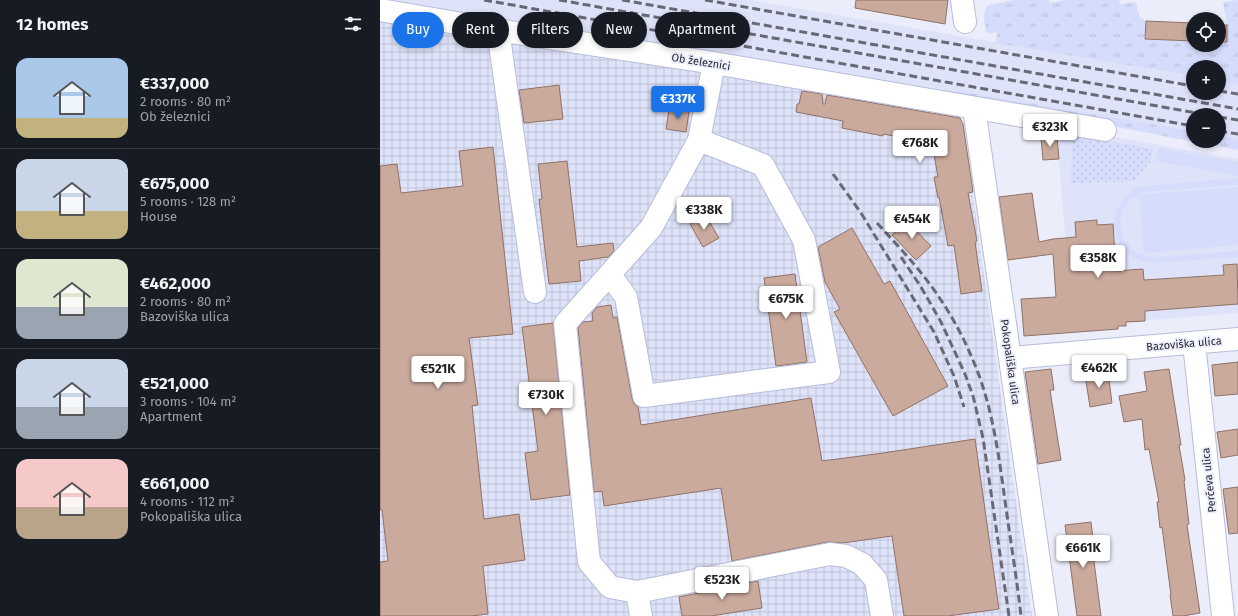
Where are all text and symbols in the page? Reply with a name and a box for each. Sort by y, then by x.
chip: Buy [392,12,444,48]
chip: Rent [452,12,509,48]
chip: Filters [517,12,583,48]
chip: New [591,12,647,48]
chip: Apartment [655,12,750,48]
map controls [1186,12,1226,148]
button: locate [1186,12,1226,52]
icon: filters [342,13,364,35]
text: 12 homes [16,14,88,35]
street label: Ob železnici [671,51,731,73]
button: + [1186,60,1226,100]
text: €337,000 [140,73,209,94]
icon: home [48,74,96,122]
pin: €337K [650,86,706,120]
text: €337K [660,91,696,106]
text: 2 rooms · 80 m² [140,94,231,109]
button: − [1186,108,1226,148]
text: Ob železnici [140,109,210,124]
pin: €323K [1022,114,1078,148]
text: €323K [1032,119,1068,134]
pin: €768K [892,130,948,164]
text: €768K [902,135,938,150]
text: €675,000 [140,173,209,194]
icon: home [48,175,96,223]
text: 5 rooms · 128 m² [140,194,236,209]
pin: €338K [676,197,732,231]
text: €338K [686,202,723,217]
pin: €454K [884,206,940,240]
text: House [140,209,177,224]
text: €454K [893,211,931,226]
pin: €358K [1070,245,1126,279]
text: €358K [1079,250,1117,265]
text: €462,000 [140,273,211,294]
icon: home [48,275,96,323]
pin: €675K [758,286,814,320]
text: €675K [768,291,804,306]
text: 2 rooms · 80 m² [140,294,231,309]
text: Bazoviška ulica [140,309,229,324]
street label: Pokopališka ulica [998,318,1022,406]
street label: Bazoviška ulica [1146,334,1222,354]
pin: €462K [1071,355,1127,389]
pin: €521K [410,356,466,390]
text: €462K [1081,360,1117,375]
text: €521K [420,361,456,376]
text: €521,000 [140,373,209,394]
icon: home [48,375,96,423]
pin: €730K [518,382,574,416]
text: €730K [528,387,564,402]
text: 3 rooms · 104 m² [140,394,237,409]
text: Apartment [140,409,202,424]
street label: Perčeva ulica [1199,447,1219,513]
text: €661,000 [140,473,210,494]
icon: home [48,475,96,523]
text: 4 rooms · 112 m² [140,494,235,509]
text: Pokopališka ulica [140,509,242,524]
pin: €661K [1055,535,1111,569]
text: €661K [1065,540,1101,555]
pin: €523K [694,567,750,601]
text: €523K [704,572,740,587]

